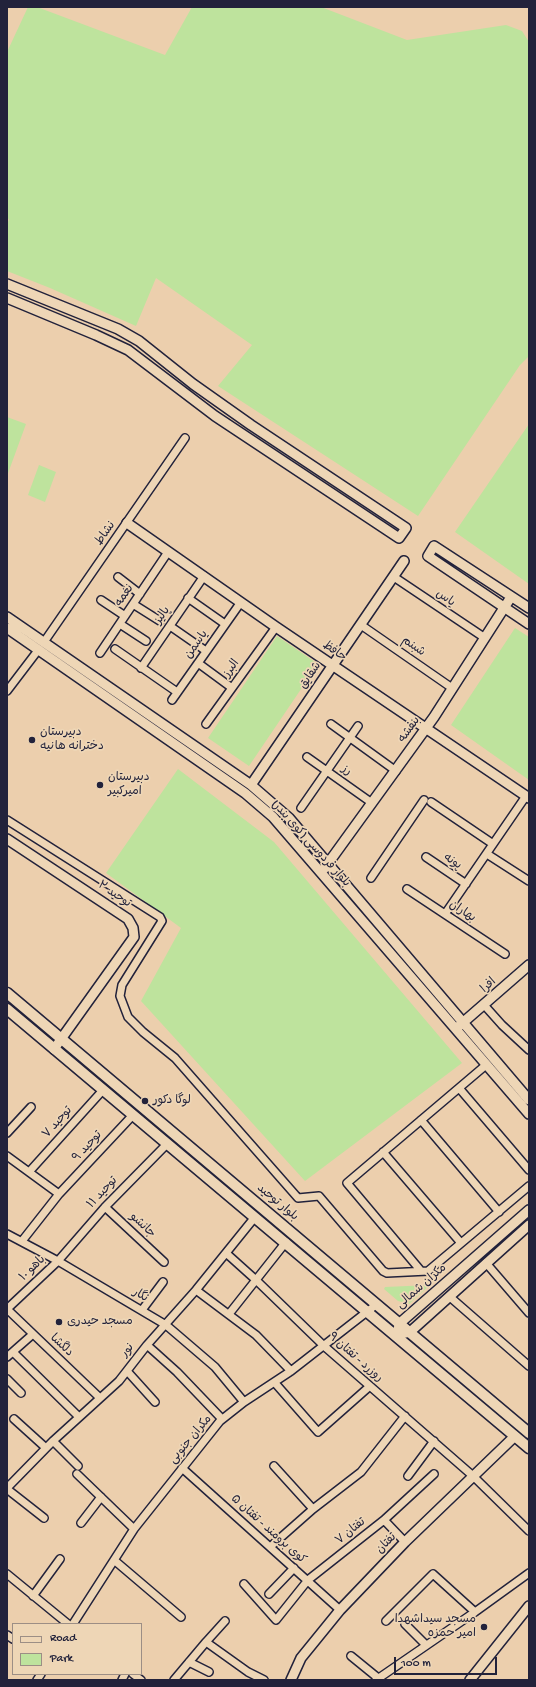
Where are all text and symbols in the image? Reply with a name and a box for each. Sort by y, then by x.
street label: نشاط [93,519,119,549]
street label: نغمه [112,582,138,610]
street label: یاس [433,587,457,611]
street label: پالیز [152,604,174,628]
street label: یاسمن [182,628,212,662]
street label: شبنم [398,634,428,660]
street label: حافظ [319,639,349,665]
street label: البرز [221,657,243,681]
street label: شقایق [297,660,325,692]
street label: بنفشه [396,714,424,746]
place label: دبیرستان دخترانه هانیه [40,726,104,754]
marker: دبیرستان دخترانه هانیه [27,735,37,745]
street label: رز [338,762,354,780]
place label: دبیرستان امیرکبیر [108,771,150,799]
marker: دبیرستان امیرکبیر [95,780,105,790]
street label: بلوار فردوسی (کوی بندر) [267,798,353,890]
street label: پونه [440,851,464,873]
street label: توحید ۲ [94,879,134,911]
street label: بهاران [446,898,478,926]
street label: افرا [478,975,500,997]
place label: لوگا دکور [153,1094,191,1108]
marker: لوگا دکور [140,1096,150,1106]
street label: توحید ۷ [40,1104,76,1142]
street label: توحید ۹ [70,1129,106,1165]
street label: توحید ۱۱ [85,1174,121,1212]
street label: بلوار توحید [253,1182,301,1224]
street label: جانشو [126,1210,158,1242]
street label: باهو ۱۰ [17,1253,49,1285]
street label: مکران شمالی [394,1261,450,1313]
street label: نگار [130,1286,150,1306]
place label: مسجد حیدری [67,1315,133,1329]
marker: مسجد حیدری [54,1317,64,1327]
street label: روزرد - تفتان ۹ [325,1330,385,1386]
street label: دلگشا [46,1332,76,1360]
street label: نور [118,1341,138,1361]
street label: مکران جنوبی [166,1413,216,1467]
street label: کوی برومند - تفتان ۵ [227,1492,309,1568]
street label: تفتان ۷ [333,1516,369,1548]
street label: تفتان [374,1531,400,1557]
place label: مسجد سیداشهدا امیر حمزه [395,1613,476,1641]
marker: مسجد سیداشهدا امیر حمزه [479,1622,489,1632]
legend [12,1623,142,1675]
text: Road [50,1632,76,1646]
scale bar [396,1649,499,1675]
text: Park [50,1652,73,1666]
text: 100 m [401,1657,431,1671]

